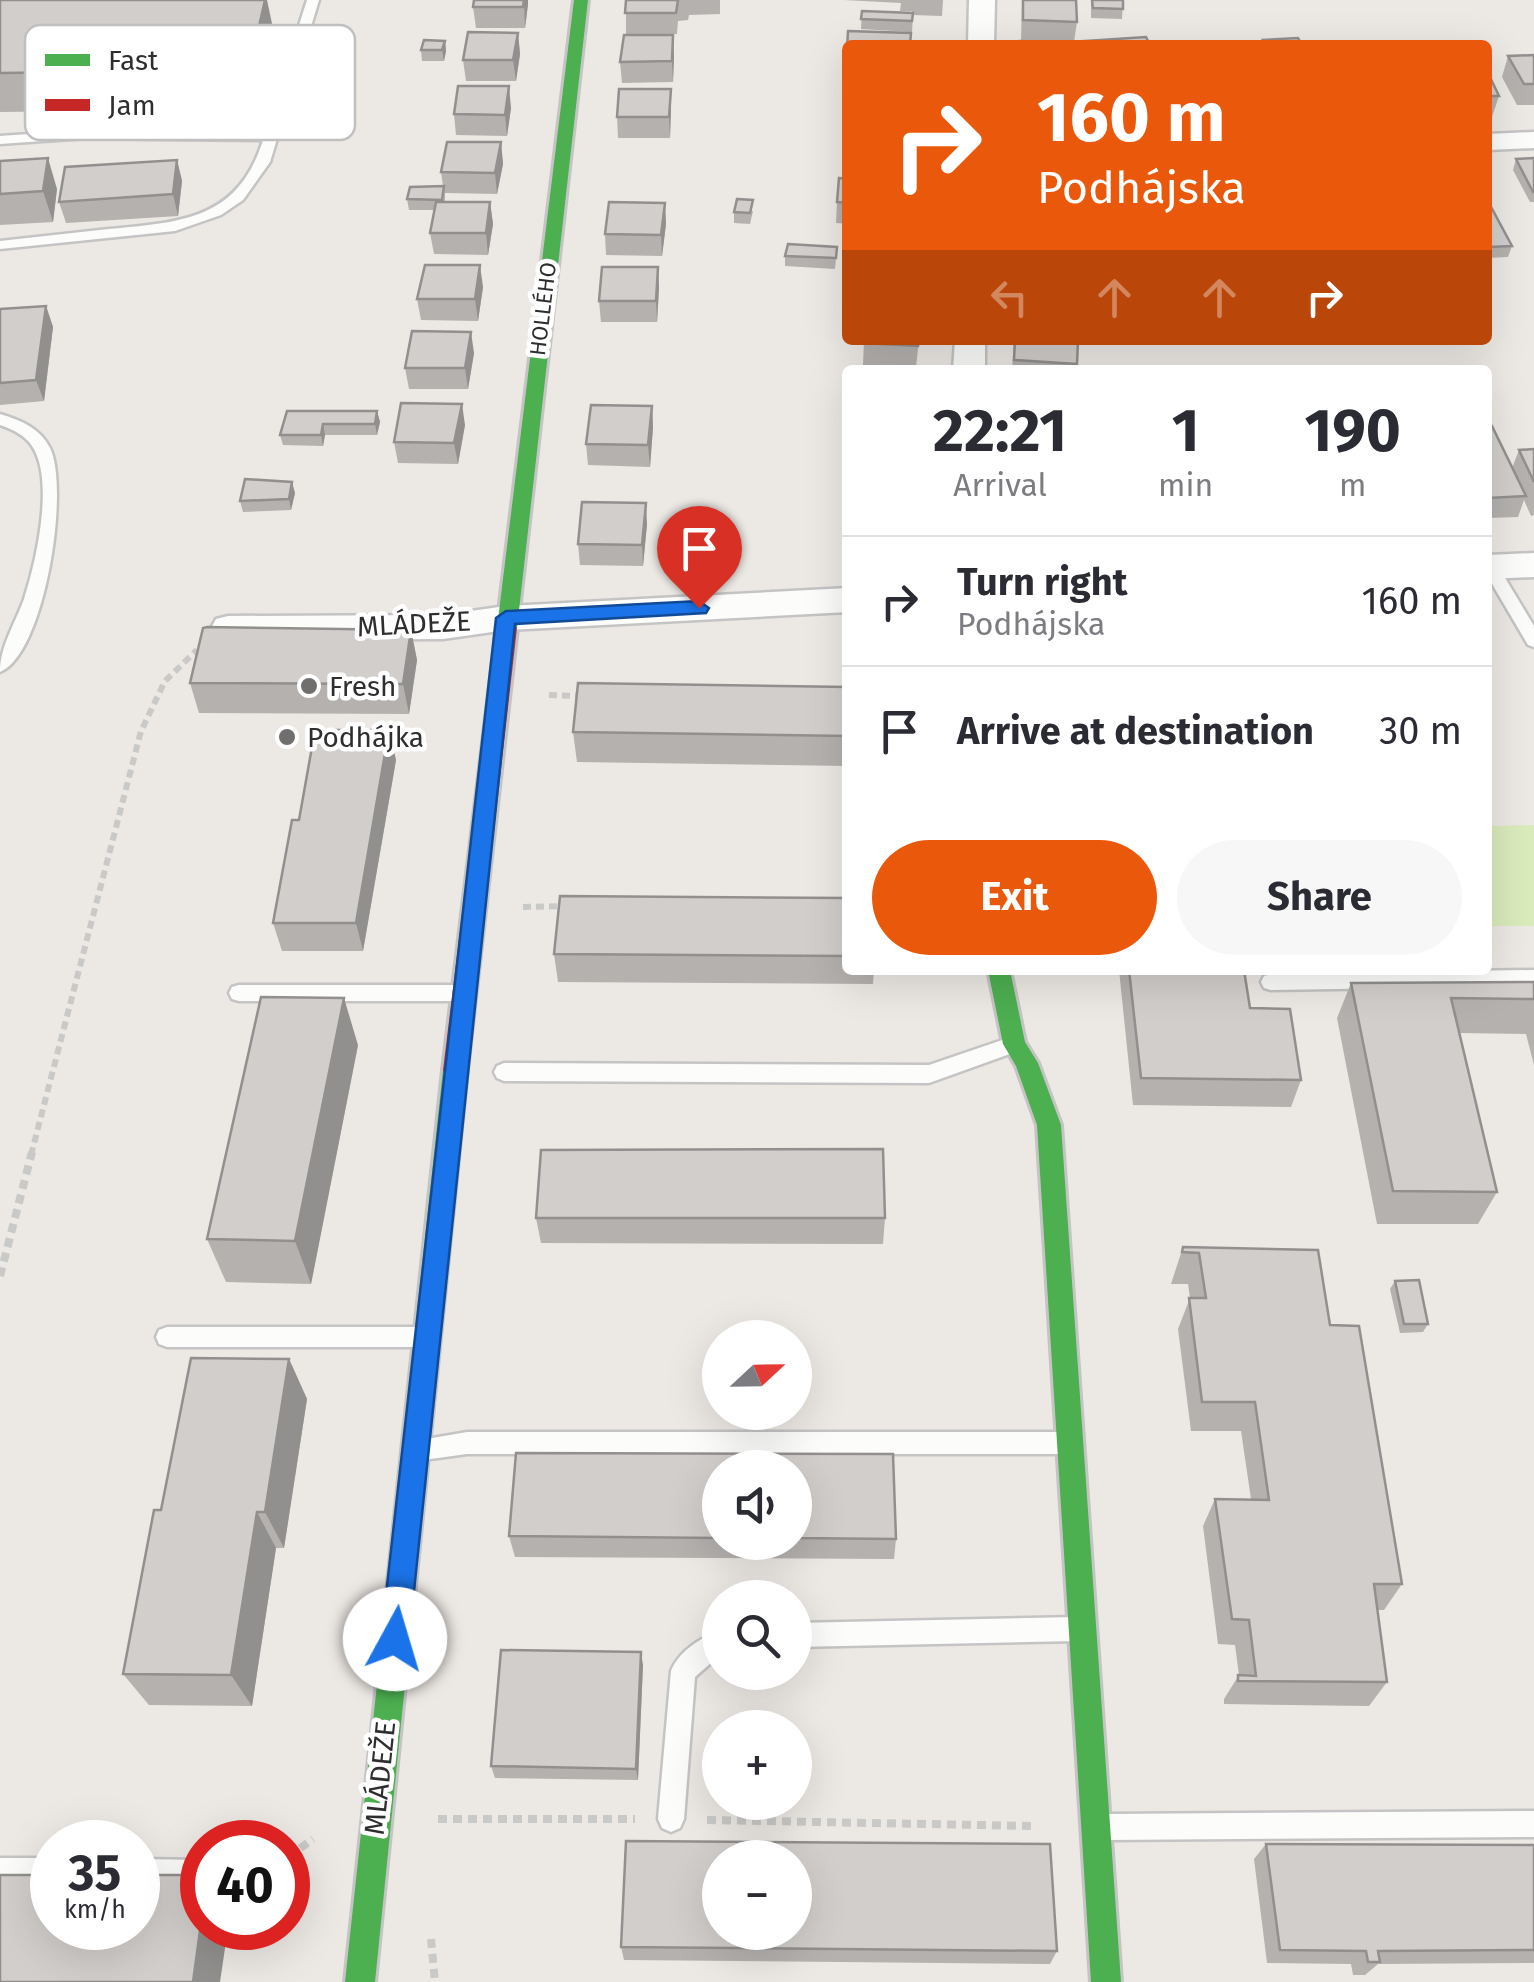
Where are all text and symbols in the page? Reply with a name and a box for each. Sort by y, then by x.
legend [25,25,355,140]
text: Fast [108,44,159,77]
text: 160 m [1037,76,1226,160]
icon: right [872,80,1002,210]
text: Jam [108,89,156,122]
text: Podhájska [1037,161,1246,215]
street label: HOLLÉHO [524,261,562,357]
icon: left [982,270,1037,325]
icon: ahead [1087,270,1142,325]
icon: ahead [1192,270,1247,325]
icon: right [1297,270,1352,325]
text: 22:21 [933,395,1067,467]
text: 1 [1172,395,1200,467]
text: 190 [1304,395,1401,467]
text: Arrival [953,466,1047,504]
text: min [1158,466,1213,504]
text: m [1339,466,1366,504]
pin [657,506,742,609]
icon: arrive [672,521,727,576]
text: Turn right [957,559,1127,605]
icon: right [872,574,927,629]
text: 160 m [1361,578,1462,624]
street label: MLÁDEŽE [356,605,472,643]
text: Podhájska [957,605,1106,643]
place label: Fresh [329,670,396,703]
marker: Fresh [298,675,320,697]
icon: arrive [872,704,927,759]
text: Arrive at destination [957,708,1314,754]
text: 30 m [1379,708,1462,754]
place label: Podhájka [307,721,424,754]
marker: Podhájka [276,726,298,748]
button: Exit [872,840,1157,955]
button: Share [1177,840,1462,955]
north arrow [702,1320,812,1430]
map controls [702,1320,812,1950]
button: sound [702,1450,812,1560]
button: search [702,1580,812,1690]
position arrow [343,1587,447,1691]
button: + [702,1710,812,1820]
street label: MLÁDEŽE [358,1720,402,1836]
speed limit sign: 40 [180,1820,310,1950]
button: − [702,1840,812,1950]
text: 35 [69,1843,121,1903]
text: km/h [64,1895,126,1925]

